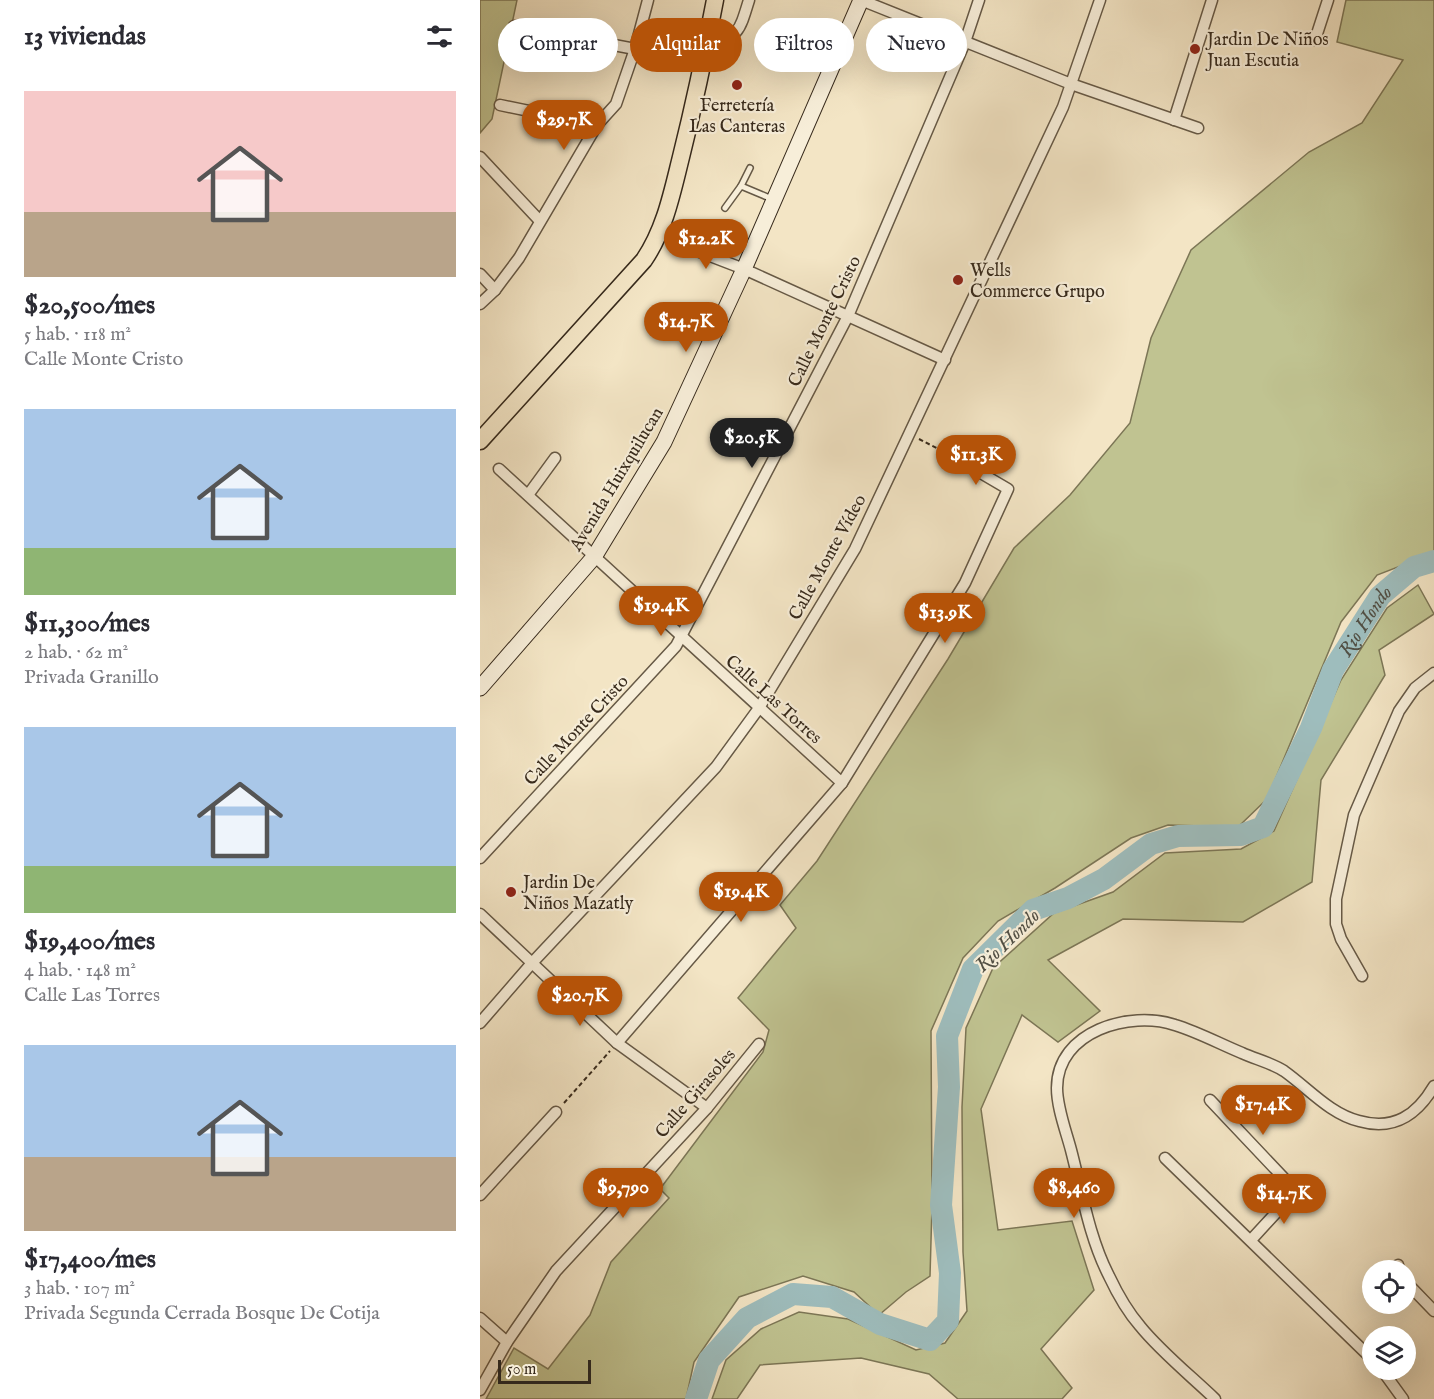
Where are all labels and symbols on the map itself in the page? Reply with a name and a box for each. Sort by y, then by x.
place label: Jardin De Niños Juan Escutia [1205,29,1329,73]
marker: Jardin De Niños Juan Escutia [1188,42,1202,56]
marker: Ferretería Las Canteras [730,78,744,92]
place label: Ferretería Las Canteras [689,95,785,139]
pin: $29.7K [515,100,613,151]
pin: $12.2K [657,219,755,270]
street label: Calle Monte Cristo [784,252,867,391]
place label: Wells Commerce Grupo [970,260,1105,304]
marker: Wells Commerce Grupo [951,273,965,287]
pin: $14.7K [637,302,735,353]
street label: Avenida Huixquilucan [565,403,670,557]
pin: $20.5K [703,418,801,469]
pin: $11.3K [927,435,1025,486]
street label: Calle Monte Vídeo [784,490,873,625]
water label: Rio Hondo [1334,580,1398,662]
pin: $19.4K [612,586,710,637]
pin: $13.9K [896,593,994,644]
street label: Calle Las Torres [720,651,826,750]
street label: Calle Monte Cristo [520,671,635,791]
place label: Jardin De Niños Mazatly [521,872,633,916]
pin: $19.4K [692,872,790,923]
marker: Jardin De Niños Mazatly [504,885,518,899]
water label: Rio Hondo [970,904,1046,978]
pin: $20.7K [531,976,629,1027]
street label: Calle Girasoles [651,1044,741,1144]
pin: $17.4K [1214,1085,1312,1136]
pin: $9,790 [574,1168,672,1219]
pin: $8,460 [1025,1168,1123,1219]
pin: $14.7K [1235,1174,1333,1225]
scale bar [498,1357,591,1384]

